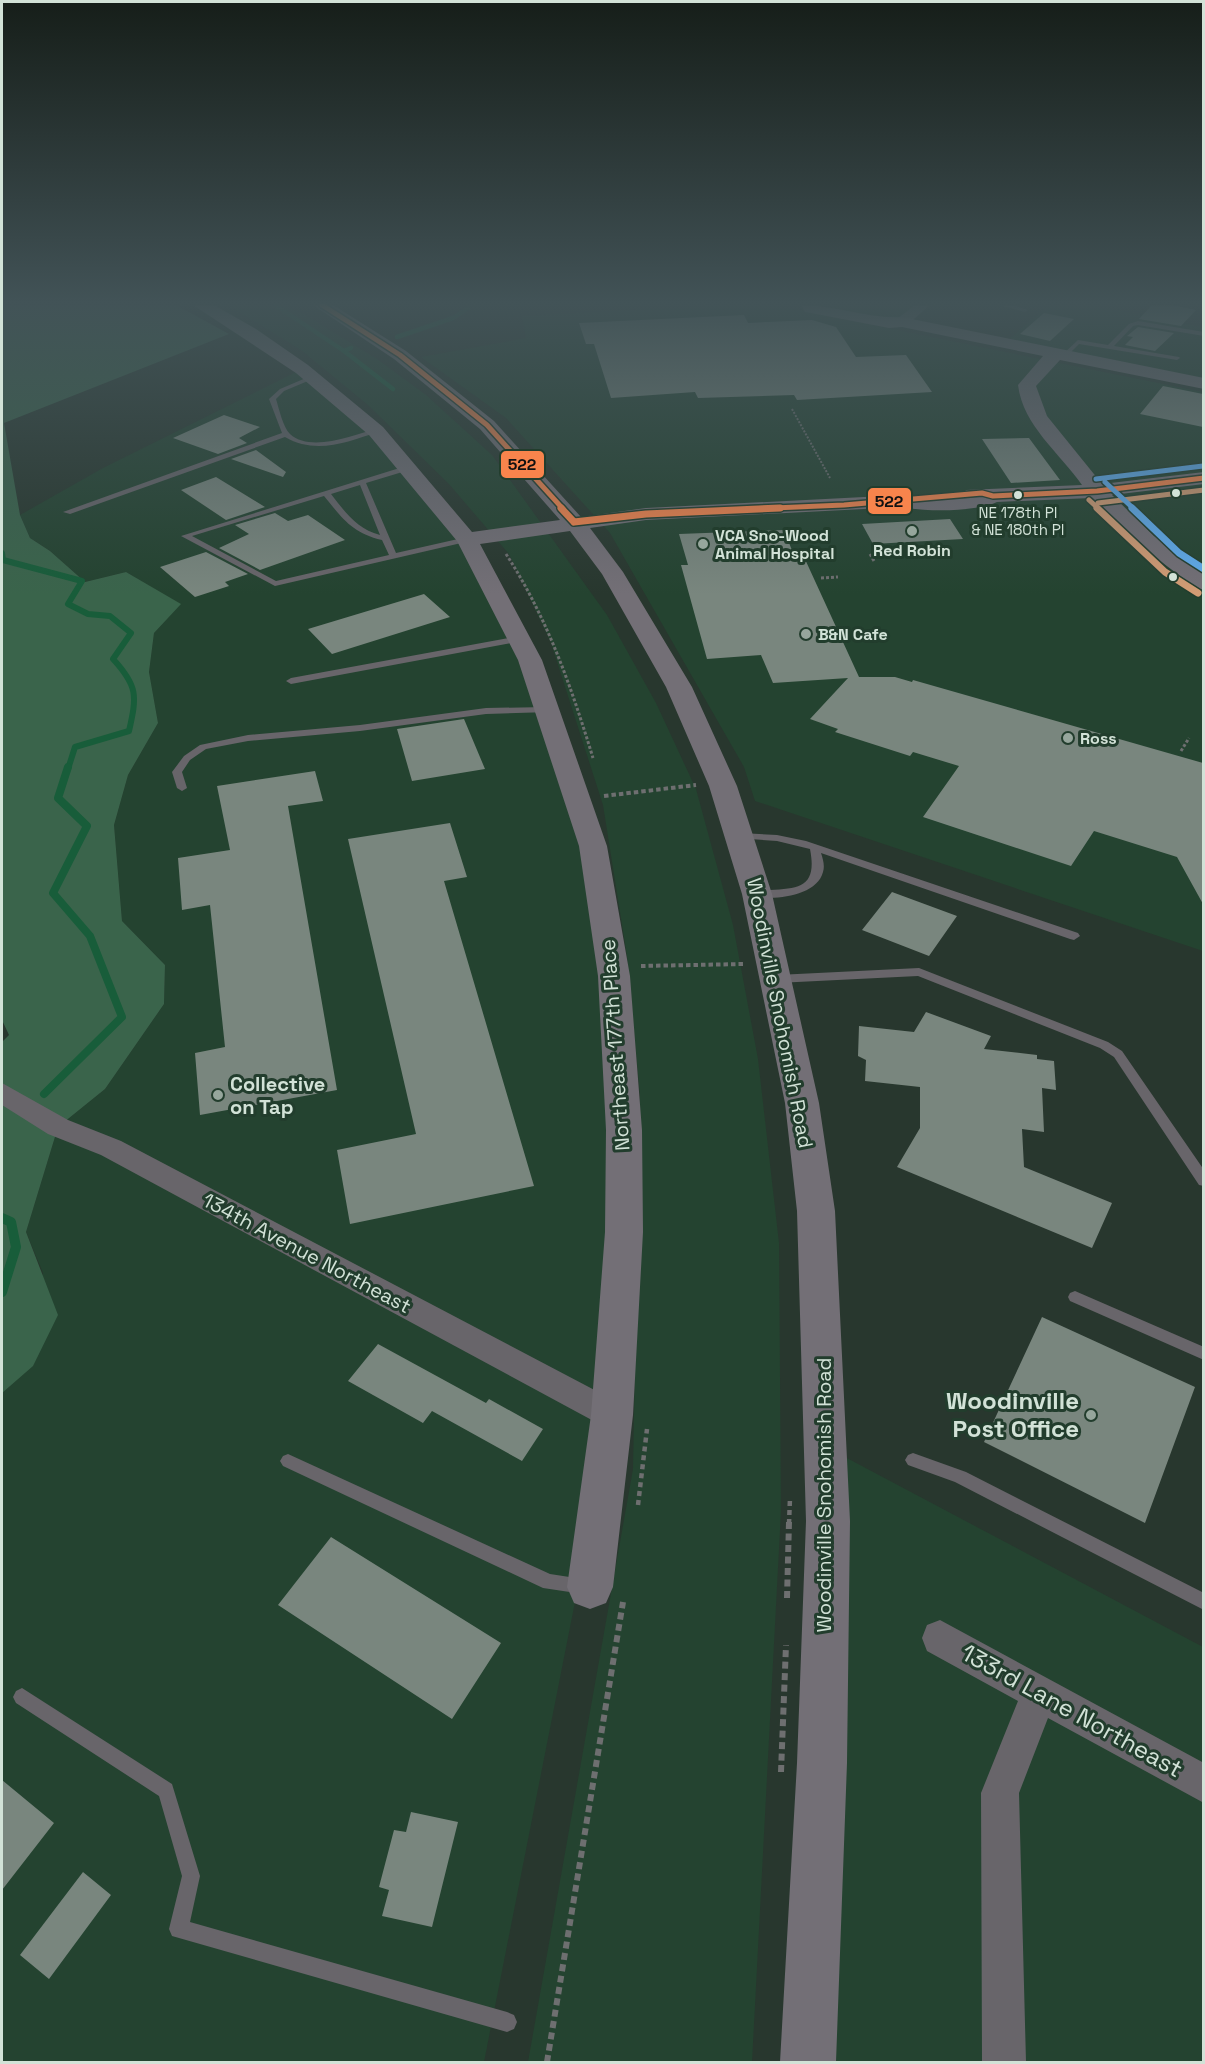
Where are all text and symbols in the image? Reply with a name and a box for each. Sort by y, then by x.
line badge: 522 [500,450,545,479]
text: 522 [508,454,536,475]
line badge: 522 [867,487,912,515]
unlabelled marker [1170,487,1182,499]
marker: NE 178th Pl & NE 180th Pl [1012,489,1024,501]
text: 522 [875,491,903,512]
place label: NE 178th Pl & NE 180th Pl [971,503,1065,539]
marker: Red Robin [905,524,919,538]
place label: VCA Sno-Wood Animal Hospital [715,525,834,564]
marker: VCA Sno-Wood Animal Hospital [696,537,710,551]
place label: Red Robin [873,540,951,561]
unlabelled marker [1167,571,1179,583]
place label: B&N Cafe [818,624,888,645]
marker: B&N Cafe [799,627,813,641]
place label: Ross [1080,728,1117,749]
marker: Ross [1061,731,1075,745]
street label: Woodinville Snohomish Road [741,876,819,1150]
street label: Northeast 177th Place [595,938,635,1152]
place label: Collective on Tap [230,1071,325,1120]
marker: Collective on Tap [211,1088,225,1102]
street label: 134th Avenue Northeast [198,1187,416,1319]
street label: Woodinville Snohomish Road [811,1358,837,1632]
place label: Woodinville Post Office [946,1385,1079,1444]
marker: Woodinville Post Office [1084,1408,1098,1422]
street label: 133rd Lane Northeast [956,1637,1188,1784]

